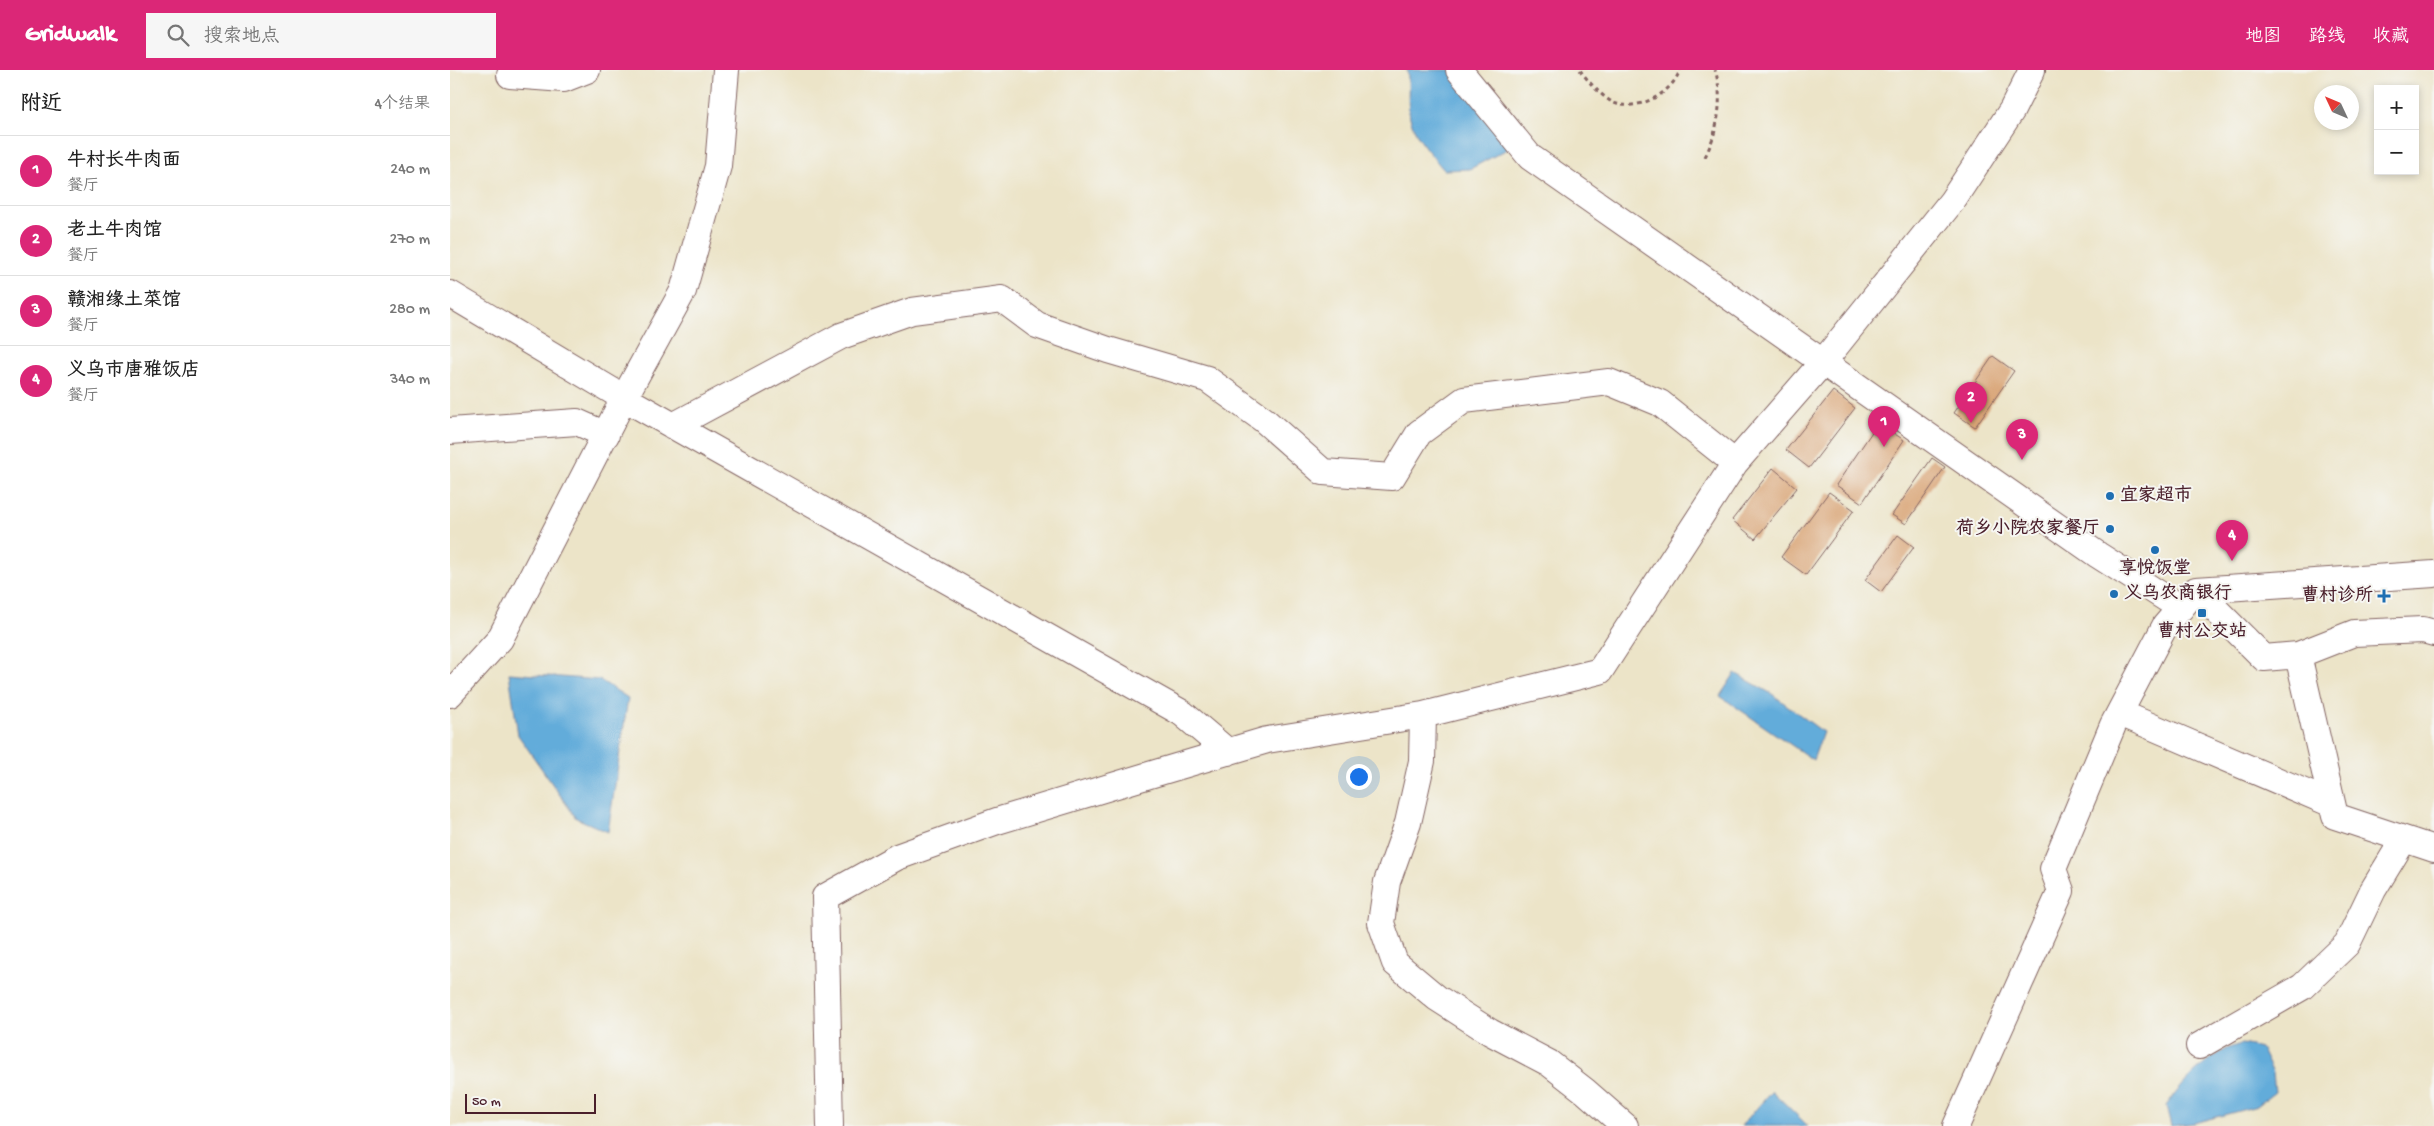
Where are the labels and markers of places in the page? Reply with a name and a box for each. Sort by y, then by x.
pin: 2 [1955,382,1987,423]
pin: 1 [1868,406,1900,447]
pin: 3 [2006,419,2038,460]
place label: 宜家超市 [2120,485,2192,507]
marker: 宜家超市 [2104,490,2116,502]
place label: 荷乡小院农家餐厅 [1956,517,2100,540]
pin: 4 [2216,520,2248,561]
marker: 荷乡小院农家餐厅 [2104,523,2116,535]
marker: 享悦饭堂 [2149,544,2161,556]
place label: 享悦饭堂 [2119,557,2191,580]
place label: 义乌农商银行 [2124,582,2232,605]
place label: 曹村诊所 [2301,584,2373,607]
marker: 义乌农商银行 [2108,588,2120,600]
marker: 曹村诊所 [2377,589,2391,603]
marker: 曹村公交站 [2196,607,2208,619]
place label: 曹村公交站 [2157,620,2247,643]

